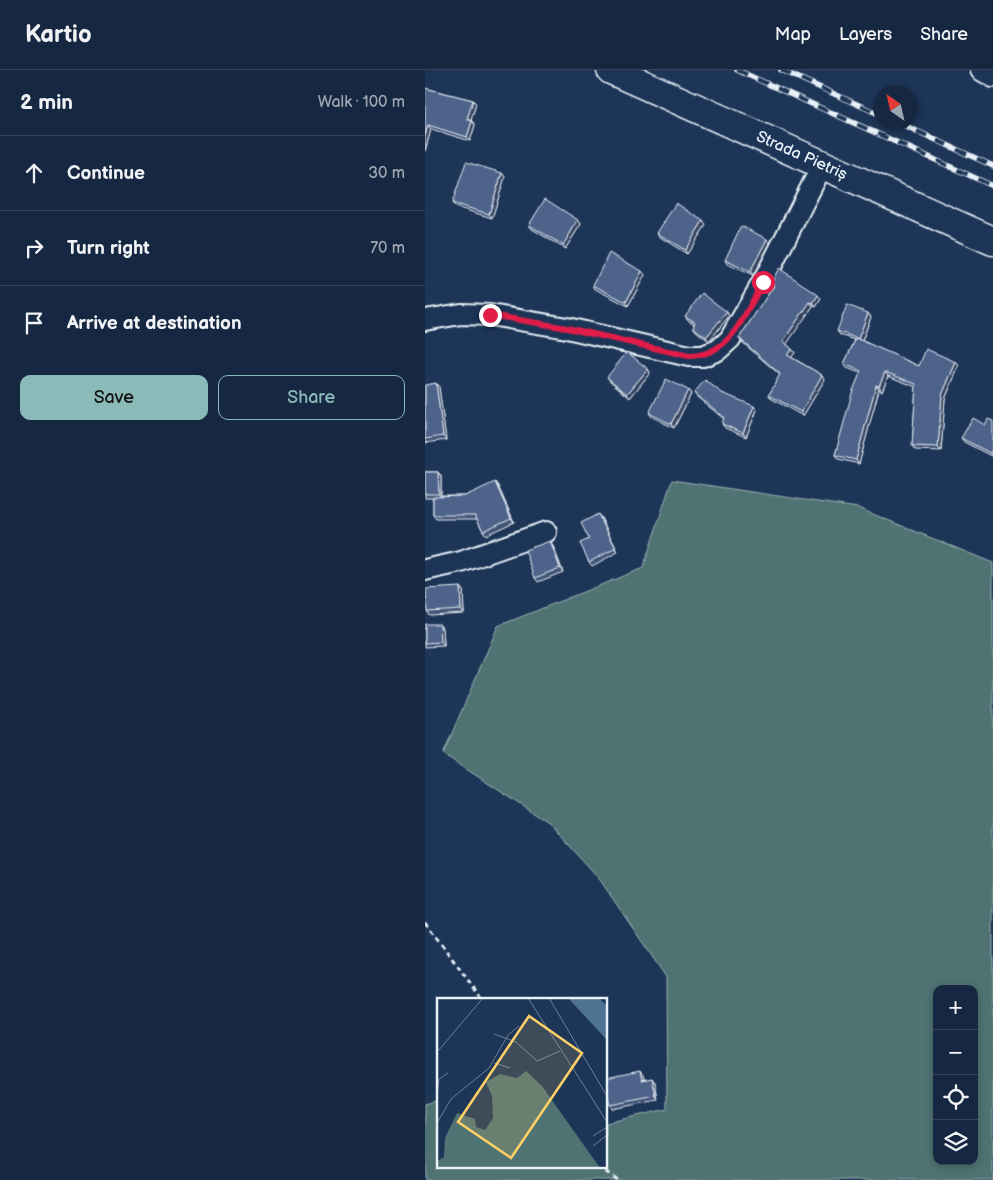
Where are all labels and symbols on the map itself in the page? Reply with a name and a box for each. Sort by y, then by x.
north arrow [873,85,918,130]
street label: Strada Pietriș [753,127,850,184]
route start [752,271,775,294]
route end [479,304,502,327]
inset map [437,998,607,1168]

